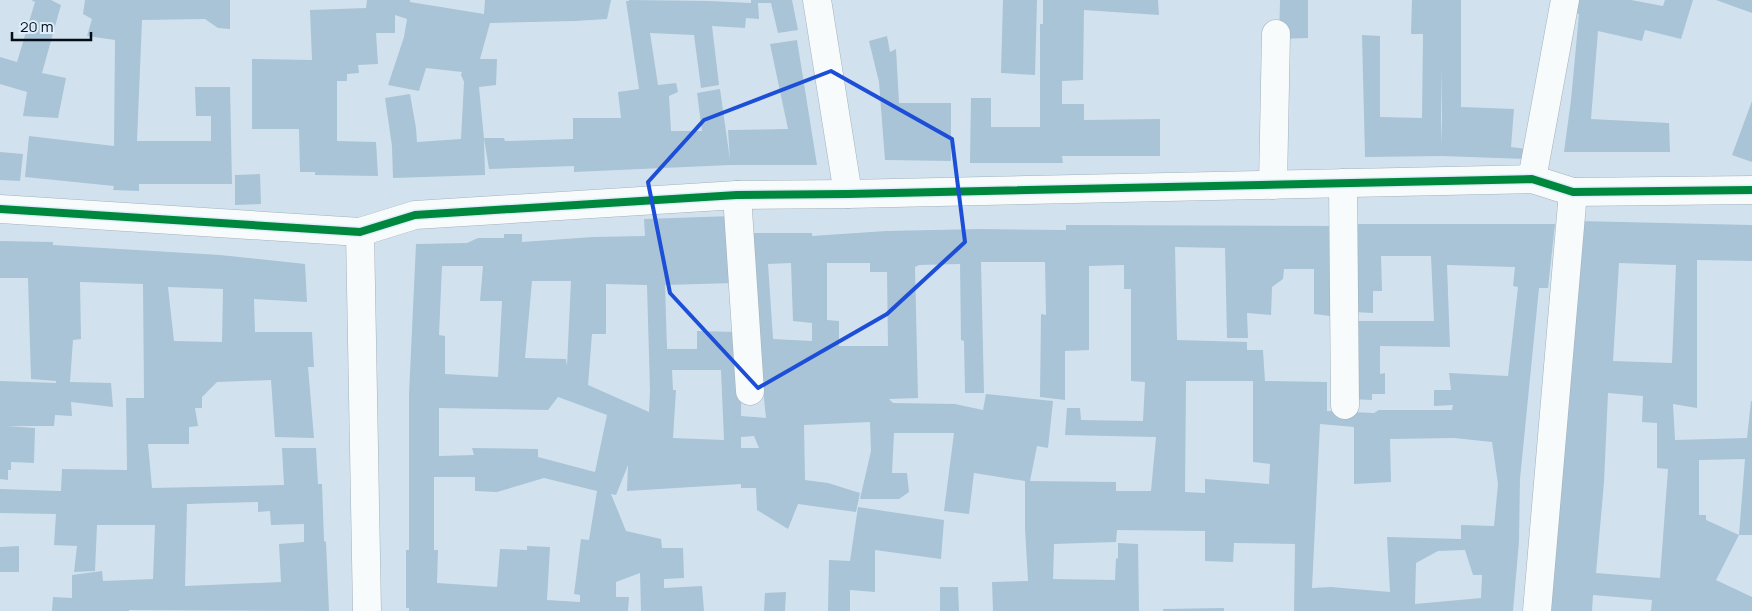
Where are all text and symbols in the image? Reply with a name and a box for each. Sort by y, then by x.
scale bar [12,10,91,42]
text: 20 m [20,16,53,37]

